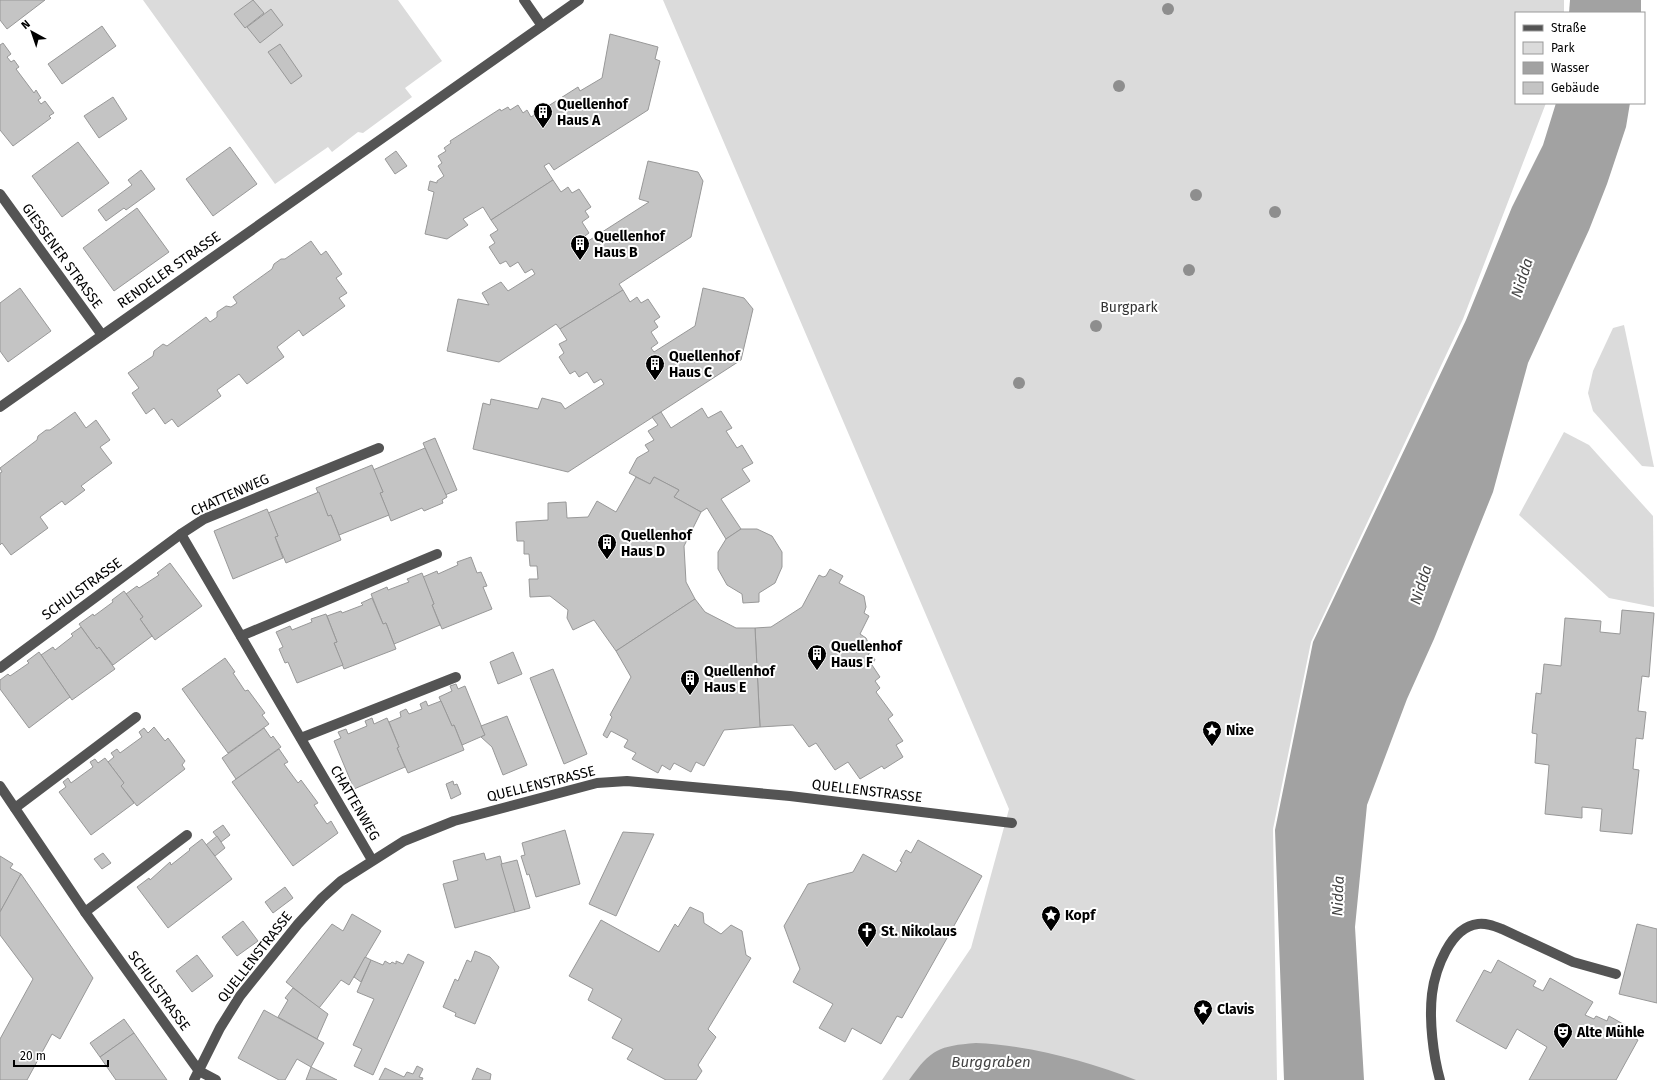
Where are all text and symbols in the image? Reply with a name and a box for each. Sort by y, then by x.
north arrow [12,12,52,52]
legend [1515,12,1645,104]
text: N [19,17,33,32]
text: Straße [1551,21,1586,35]
text: Park [1551,41,1575,55]
text: Wasser [1551,61,1590,75]
text: Gebäude [1551,81,1599,95]
place label: Quellenhof Haus A [557,96,630,129]
building icon: Quellenhof Haus A [532,101,554,129]
street label: GIESSENER STRASSE [18,200,106,312]
street label: RENDELER STRASSE [114,228,224,312]
place label: Quellenhof Haus B [594,228,667,261]
building icon: Quellenhof Haus B [569,233,591,261]
water label: Nidda [1507,256,1537,300]
park label: Burgpark [1100,299,1159,316]
place label: Quellenhof Haus C [669,348,742,381]
building icon: Quellenhof Haus C [644,353,666,381]
street label: CHATTENWEG [188,470,272,520]
place label: Quellenhof Haus D [621,527,694,560]
building icon: Quellenhof Haus D [596,532,618,560]
street label: SCHULSTRASSE [39,554,125,624]
water label: Nidda [1406,563,1436,607]
place label: Quellenhof Haus F [831,638,904,671]
building icon: Quellenhof Haus F [806,643,828,671]
place label: Quellenhof Haus E [704,663,777,696]
building icon: Quellenhof Haus E [679,668,701,696]
place icon: Nixe [1201,719,1223,747]
place label: Nixe [1226,722,1254,739]
street label: CHATTENWEG [327,762,383,844]
street label: QUELLENSTRASSE [485,762,597,806]
street label: QUELLENSTRASSE [811,776,923,806]
water label: Nidda [1328,875,1348,917]
place icon: Kopf [1040,904,1062,932]
place label: Kopf [1065,907,1097,924]
street label: QUELLENSTRASSE [214,908,296,1006]
church icon: St. Nikolaus [856,920,878,948]
place label: St. Nikolaus [881,923,957,940]
street label: SCHULSTRASSE [124,948,194,1034]
place icon: Clavis [1192,998,1214,1026]
place label: Clavis [1217,1001,1255,1018]
theatre icon: Alte Mühle [1552,1021,1574,1049]
place label: Alte Mühle [1576,1024,1645,1041]
scale bar [14,1042,108,1068]
text: 20 m [20,1049,46,1063]
water label: Burggraben [951,1053,1031,1071]

